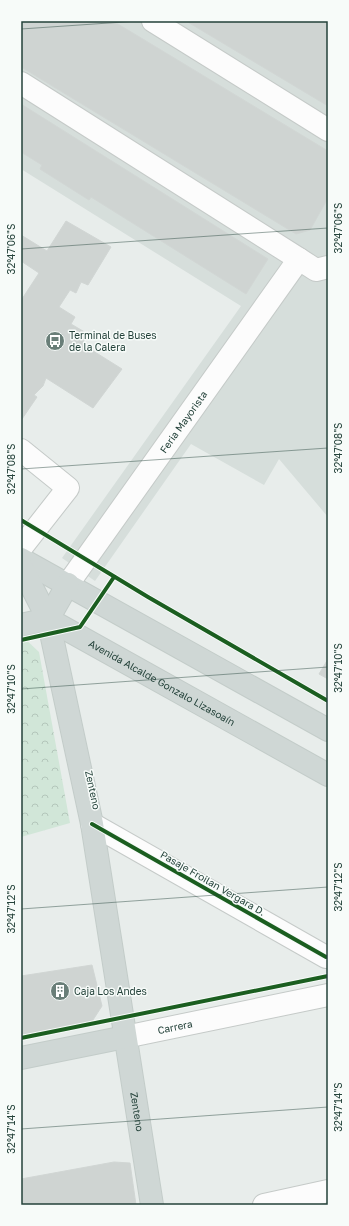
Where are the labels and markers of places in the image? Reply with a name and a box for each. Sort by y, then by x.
place label: Terminal de Buses de la Calera [69,329,157,353]
bus stop icon: Terminal de Buses de la Calera [44,330,66,352]
building icon: Caja Los Andes [49,980,71,1002]
place label: Caja Los Andes [74,985,147,997]

